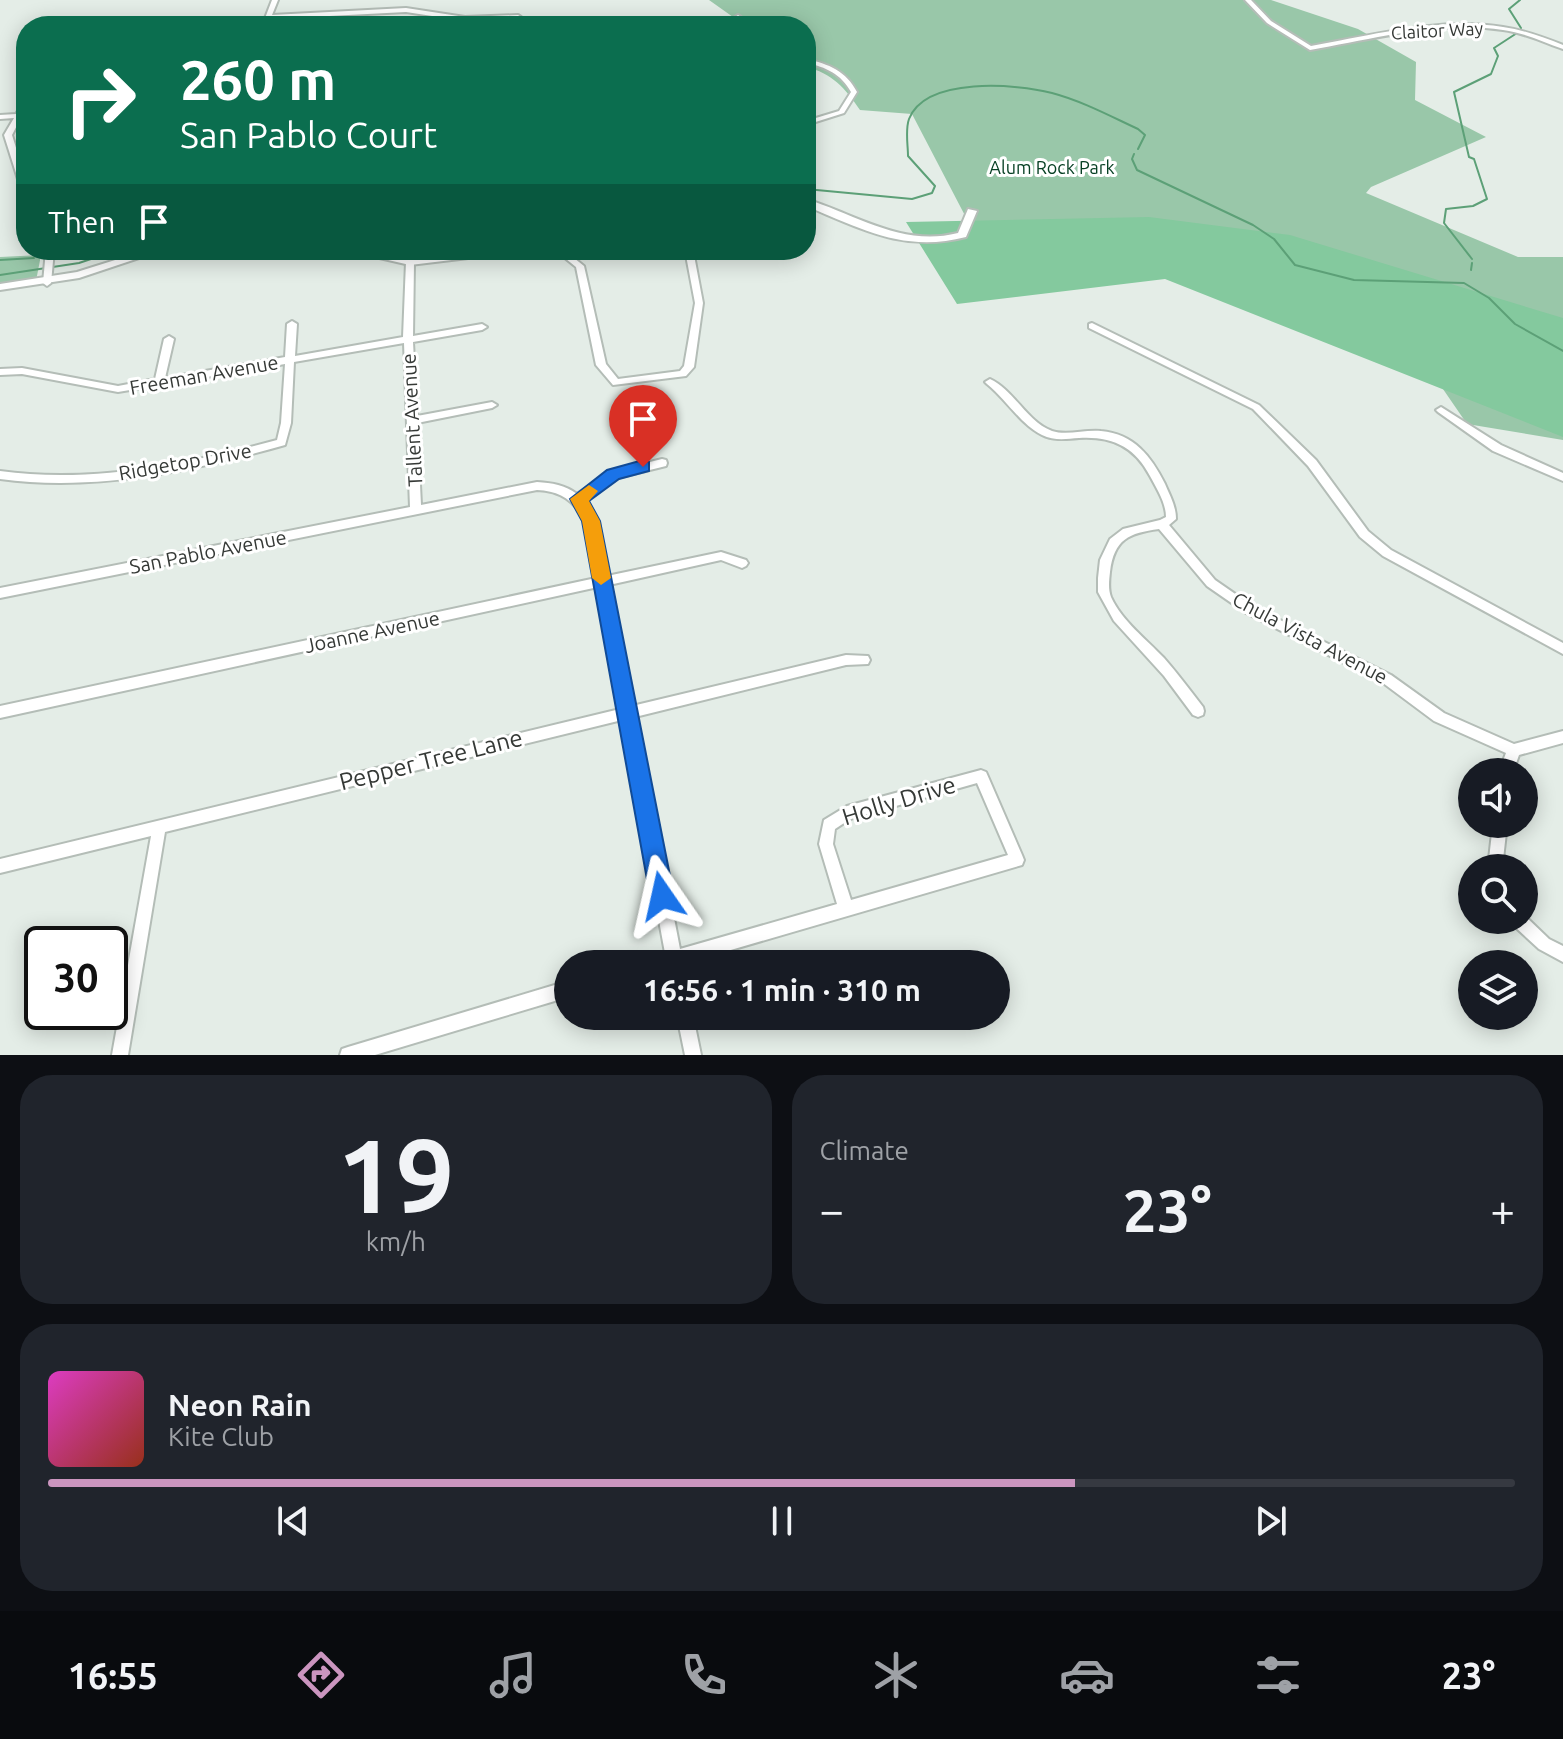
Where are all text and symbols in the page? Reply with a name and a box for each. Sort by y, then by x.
street label: Claitor Way [1390,18,1484,42]
icon: right [48,48,152,152]
text: 260 m [180,48,336,111]
text: San Pablo Court [180,114,437,155]
park label: Alum Rock Park [989,157,1115,177]
icon: arrive [132,200,176,244]
text: Then [48,205,116,239]
street label: Freeman Avenue [128,350,280,399]
street label: Tallent Avenue [397,353,426,487]
pin [609,385,677,467]
icon: arrive [621,397,665,441]
street label: Ridgetop Drive [117,438,253,485]
street label: San Pablo Avenue [127,525,288,578]
street label: Chula Vista Avenue [1229,587,1392,688]
street label: Joanne Avenue [302,606,442,657]
street label: Pepper Tree Lane [336,724,525,795]
map controls [1458,758,1538,1030]
button: sound [1458,758,1538,838]
street label: Holly Drive [839,770,959,831]
position arrow [620,854,704,938]
button: search [1458,854,1538,934]
speed limit sign: 30 [24,926,128,1030]
button: layers [1458,950,1538,1030]
text: 16:56 · 1 min · 310 m [643,973,921,1007]
text: 19 [337,1116,454,1233]
text: Climate [820,1136,909,1165]
text: 23° [1123,1176,1212,1243]
text: − [820,1185,844,1234]
text: + [1490,1185,1515,1234]
text: km/h [366,1227,426,1256]
text: Neon Rain [168,1388,312,1422]
text: Kite Club [168,1422,274,1451]
icon: previous [271,1499,315,1543]
icon: pause [760,1499,804,1543]
icon: next [1249,1499,1293,1543]
icon: directions [293,1647,349,1703]
icon: music [485,1647,541,1703]
icon: phone [676,1647,732,1703]
icon: climate [868,1647,924,1703]
icon: car [1059,1647,1115,1703]
icon: filters [1250,1647,1306,1703]
text: 16:55 [68,1655,158,1696]
text: 23° [1442,1655,1495,1696]

